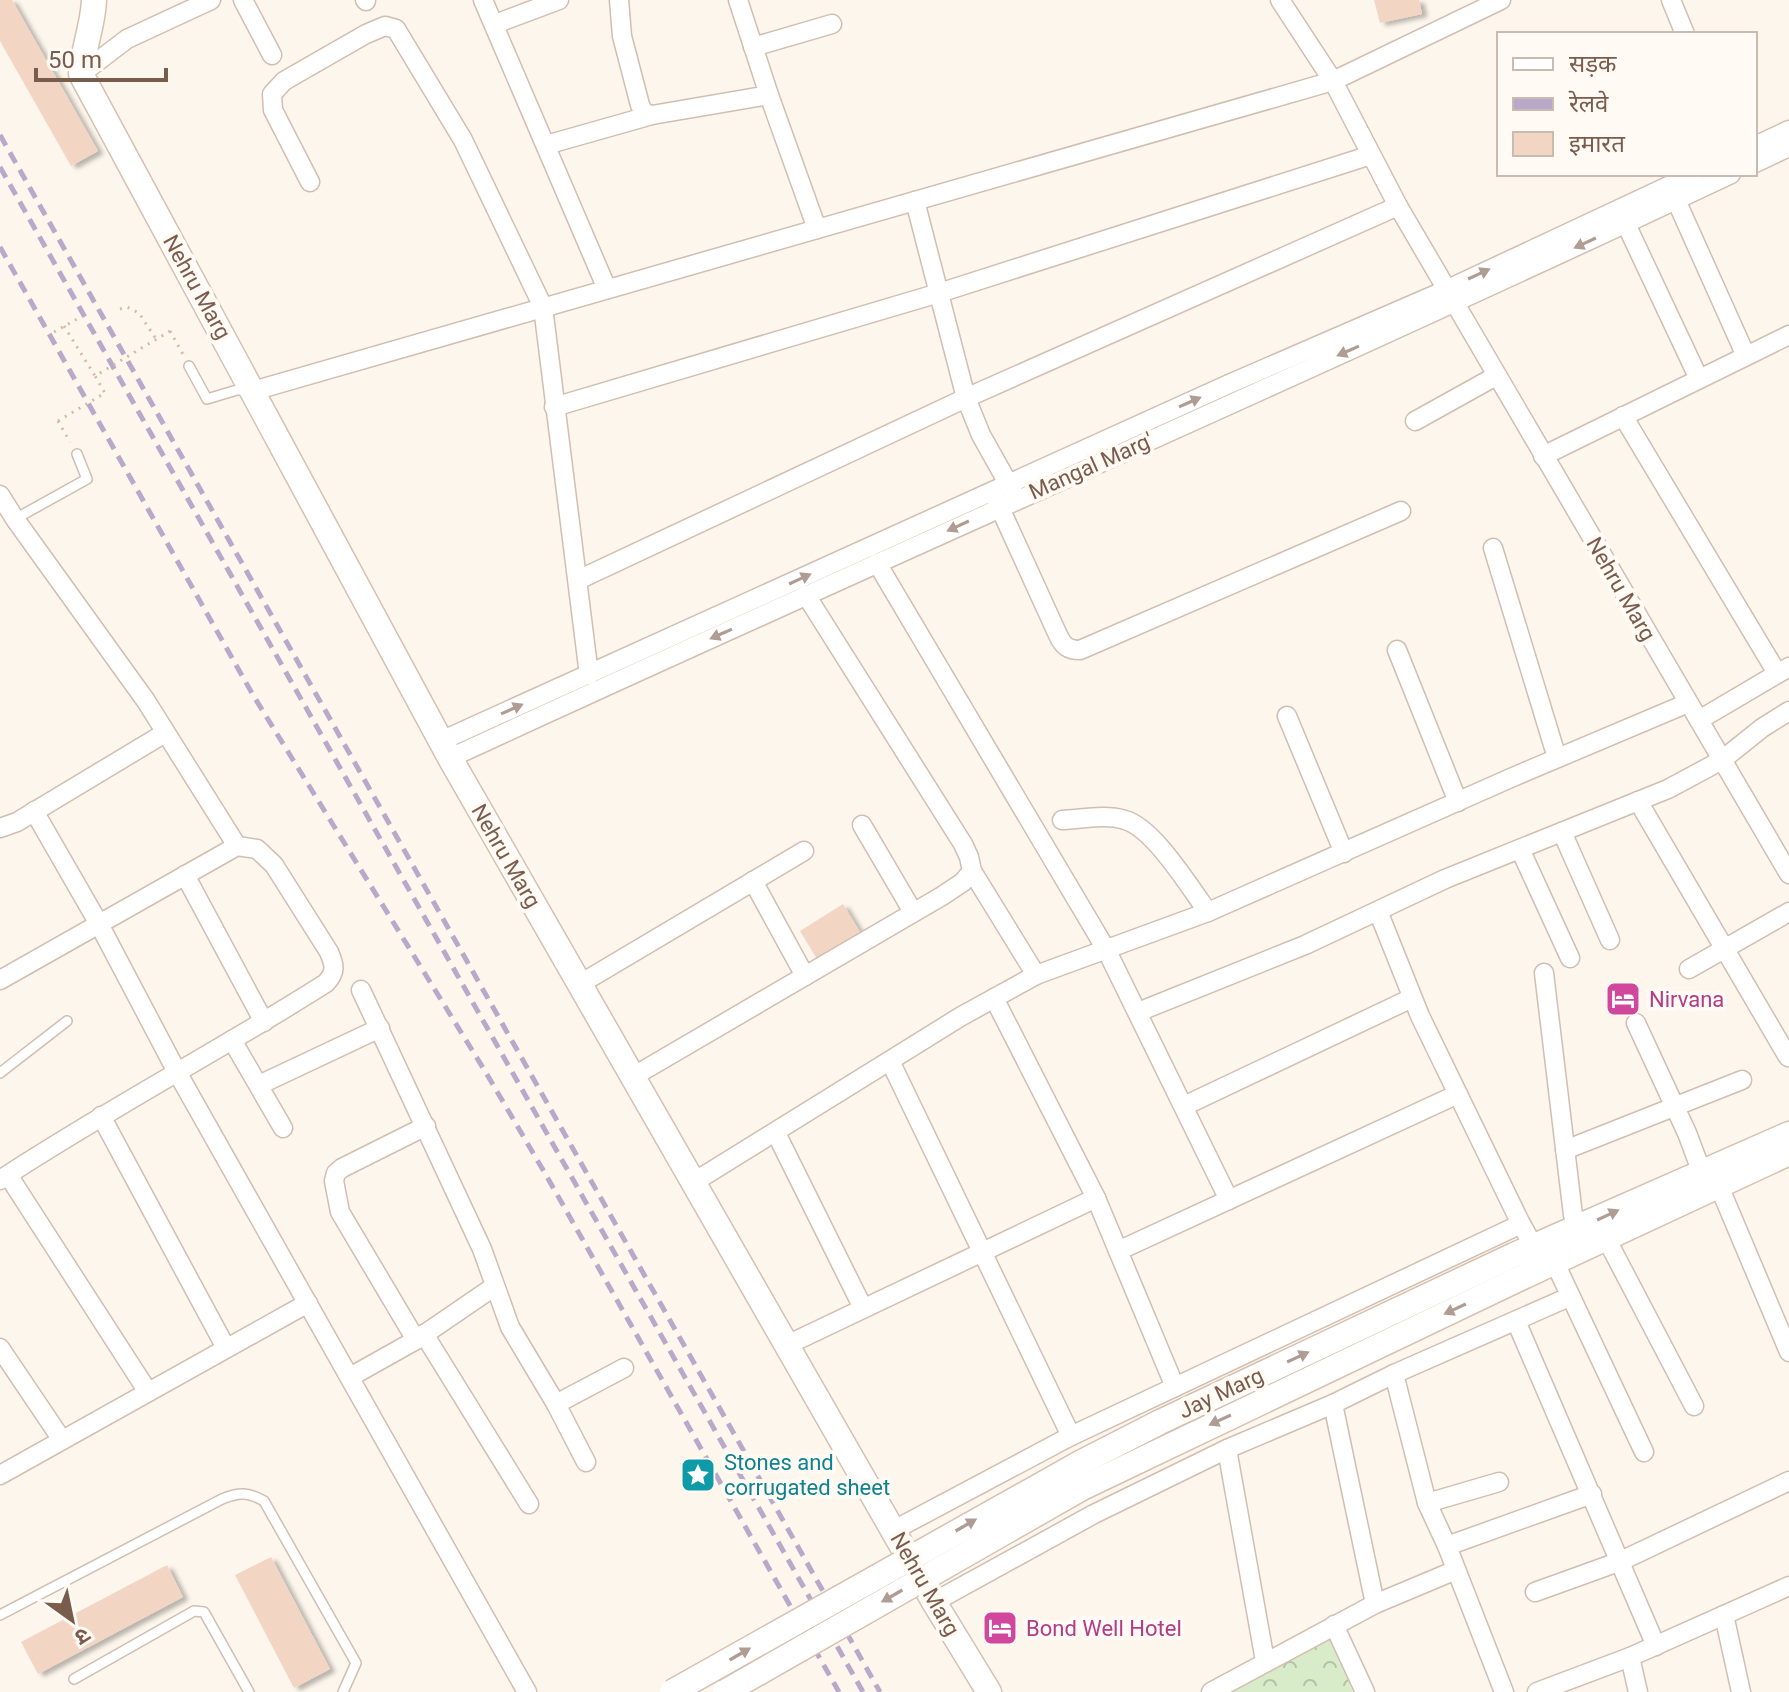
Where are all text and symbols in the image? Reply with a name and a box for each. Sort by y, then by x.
scale bar [36,32,166,82]
legend [1497,32,1757,176]
text: 50 m [48,46,102,74]
text: सड़क [1569,50,1617,78]
text: रेलवे [1568,90,1609,118]
text: इमारत [1569,130,1626,158]
street label: Nehru Marg [158,231,236,343]
one-way arrow [1573,236,1597,250]
one-way arrow [1467,268,1491,281]
one-way arrow [1336,344,1360,357]
one-way arrow [1178,395,1202,409]
street label: Mangal Marg' [1025,428,1157,504]
one-way arrow [946,519,969,533]
street label: Nehru Marg [1581,533,1661,645]
one-way arrow [788,572,812,586]
one-way arrow [709,627,733,640]
one-way arrow [500,702,524,716]
street label: Nehru Marg [466,800,546,912]
hotel icon: Nirvana [1604,980,1642,1018]
place label: Nirvana [1649,987,1724,1012]
one-way arrow [1597,1208,1620,1222]
one-way arrow [1443,1302,1467,1316]
one-way arrow [1286,1350,1310,1364]
street label: Jay Marg [1175,1363,1267,1423]
one-way arrow [1208,1413,1231,1427]
place label: Stones and corrugated sheet [724,1450,890,1500]
place icon: Stones and corrugated sheet [679,1456,717,1494]
one-way arrow [955,1518,977,1532]
street label: Nehru Marg [885,1528,965,1640]
north arrow [32,1580,112,1660]
one-way arrow [881,1589,903,1603]
hotel icon: Bond Well Hotel [981,1609,1019,1647]
place label: Bond Well Hotel [1026,1616,1182,1641]
text: उ [69,1622,95,1651]
one-way arrow [729,1647,751,1661]

